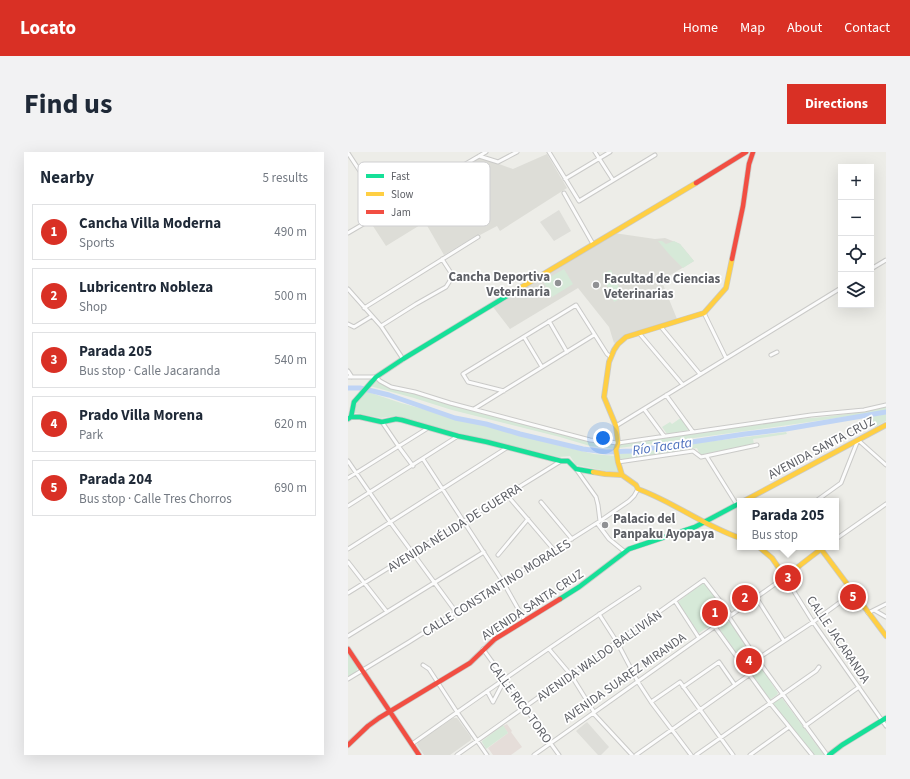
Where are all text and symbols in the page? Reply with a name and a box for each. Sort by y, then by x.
text: Locato [20,15,76,42]
text: Home [683,18,718,38]
text: Map [740,18,765,38]
text: About [787,18,822,38]
text: Contact [844,18,890,38]
text: Find us [24,84,112,124]
button: Directions [787,84,886,124]
legend [358,162,490,226]
map controls [838,164,874,308]
button: + [838,164,874,200]
text: Nearby [40,166,94,190]
text: 5 results [263,169,308,187]
text: Fast [391,169,410,184]
text: Slow [391,187,414,202]
button: − [838,200,874,236]
text: Jam [391,205,411,220]
text: Cancha Villa Moderna [79,213,221,234]
text: 1 [51,223,57,241]
text: 490 m [274,223,307,241]
text: Sports [79,234,114,252]
button: locate [838,236,874,272]
place label: Cancha Deportiva Veterinaria [448,268,550,301]
place label: Facultad de Ciencias Veterinarias [603,270,721,303]
button: layers [838,272,874,308]
text: Lubricentro Nobleza [79,277,213,298]
marker: Cancha Deportiva Veterinaria [553,278,563,288]
marker: Facultad de Ciencias Veterinarias [591,280,601,290]
text: 2 [51,287,57,305]
text: 500 m [274,287,307,305]
text: Shop [79,298,107,316]
text: Parada 205 [79,341,152,362]
text: 3 [51,351,57,369]
text: 540 m [274,351,307,369]
text: Bus stop · Calle Jacaranda [79,362,220,380]
text: Prado Villa Morena [79,405,203,426]
street label: AVENIDA SANTA CRUZ [765,412,878,484]
text: 4 [51,415,57,433]
text: 620 m [274,415,307,433]
text: Park [79,426,103,444]
your location [593,428,613,448]
water label: Río Tacata [631,433,694,461]
text: Parada 204 [79,469,152,490]
text: 5 [51,479,57,497]
text: 690 m [274,479,307,497]
street label: AVENIDA NÉLIDA DE GUERRA [384,479,526,577]
text: Bus stop · Calle Tres Chorros [79,490,232,508]
popup [737,498,839,550]
text: Parada 205 [751,505,825,526]
place label: Palacio del Panpaku Ayopaya [613,510,714,543]
marker: Palacio del Panpaku Ayopaya [600,520,610,530]
text: Bus stop [751,526,798,544]
street label: CALLE CONSTANTINO MORALES [419,535,574,641]
pin: 3 [775,563,801,593]
street label: AVENIDA SANTA CRUZ [478,565,587,645]
pin: 5 [840,582,866,612]
pin: 2 [732,583,758,613]
street label: CALLE JACARANDA [802,592,875,688]
pin: 1 [702,598,728,628]
street label: AVENIDA WALDO BALLIVIÁN [533,606,666,706]
street label: AVENIDA SUAREZ MIRANDA [559,628,690,727]
pin: 4 [736,646,762,676]
street label: CALLE RICO TORO [484,658,556,747]

